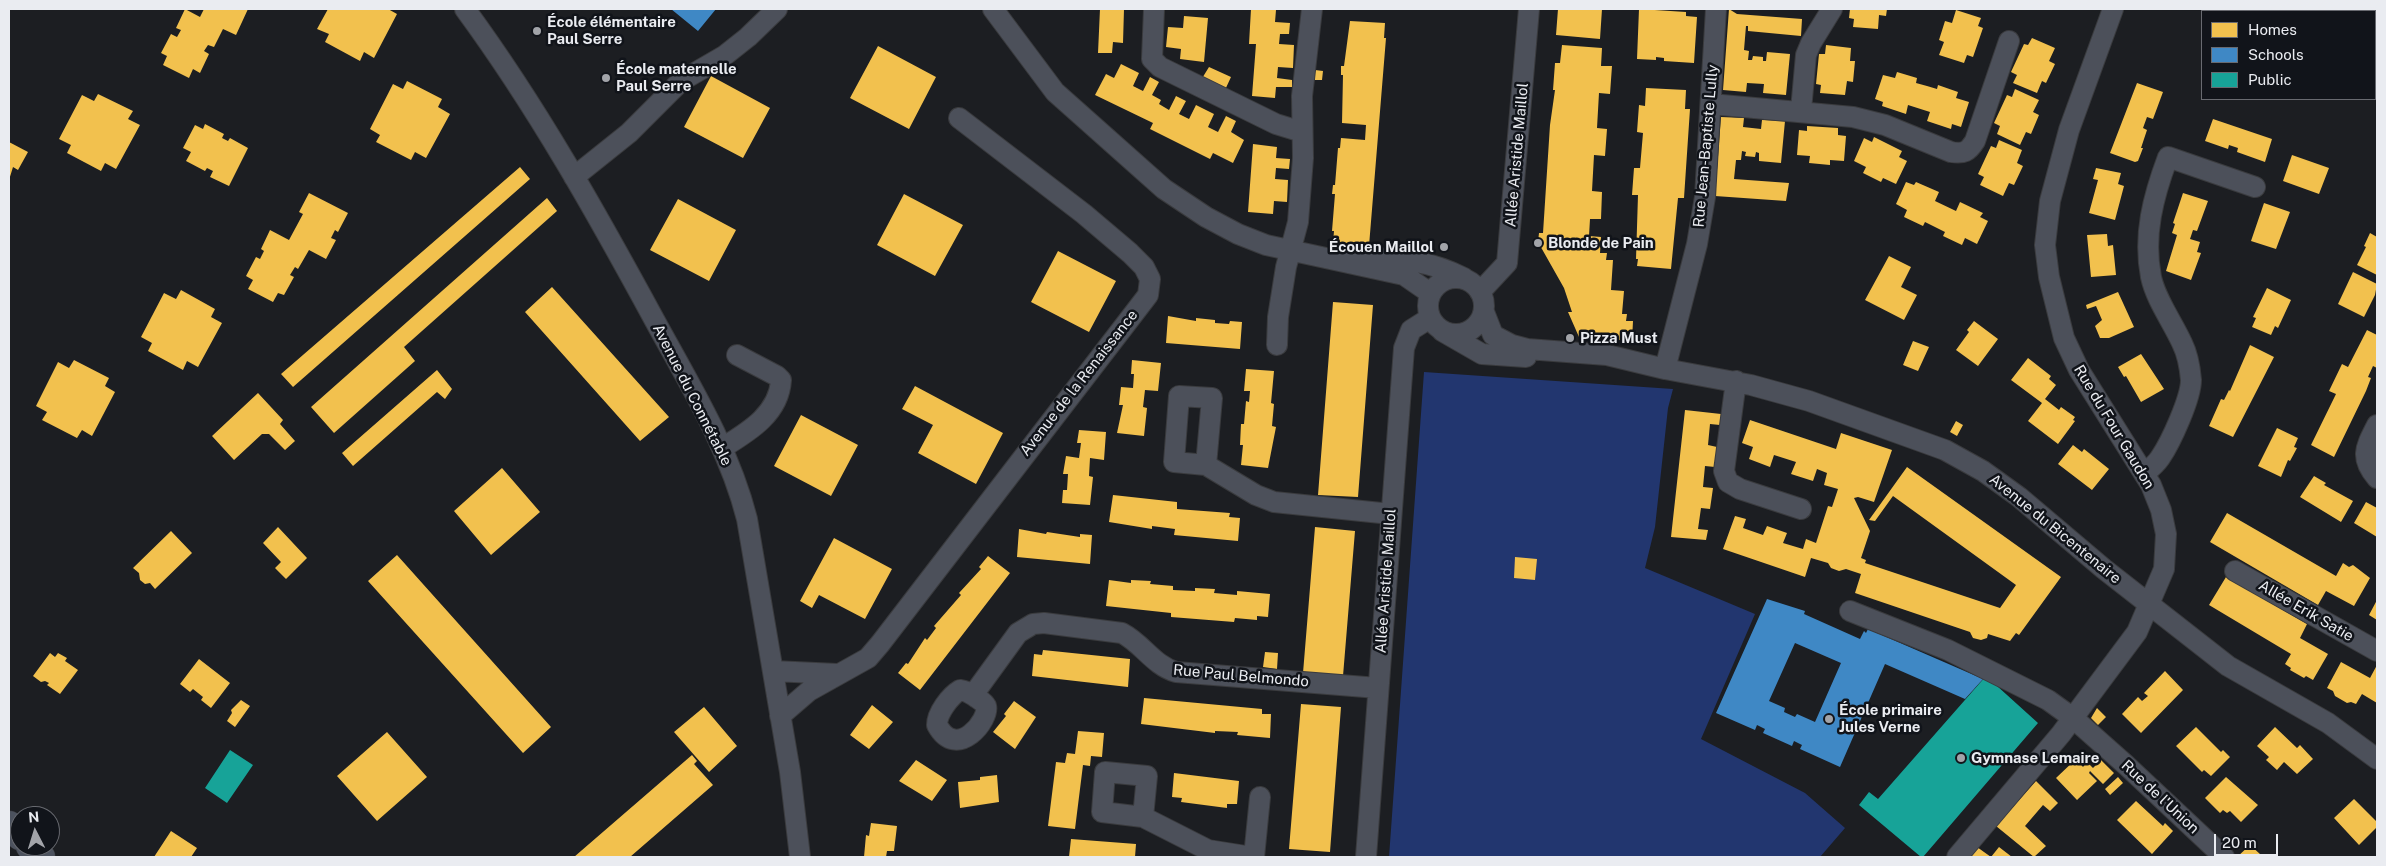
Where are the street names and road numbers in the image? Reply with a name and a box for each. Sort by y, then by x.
street label: Rue Jean-Baptiste Lully [1690,64,1722,228]
street label: Allée Aristide Maillol [1502,82,1532,228]
street label: Avenue de la Renaissance [1016,306,1142,460]
street label: Avenue du Connétable [648,321,736,469]
street label: Rue du Four Gaudon [2070,362,2158,492]
street label: Avenue du Bicentenaire [1986,470,2124,588]
street label: Allée Aristide Maillol [1372,508,1400,654]
street label: Allée Erik Satie [2255,577,2357,645]
street label: Rue Paul Belmondo [1172,661,1310,691]
street label: Rue de l'Union [2117,756,2203,838]

